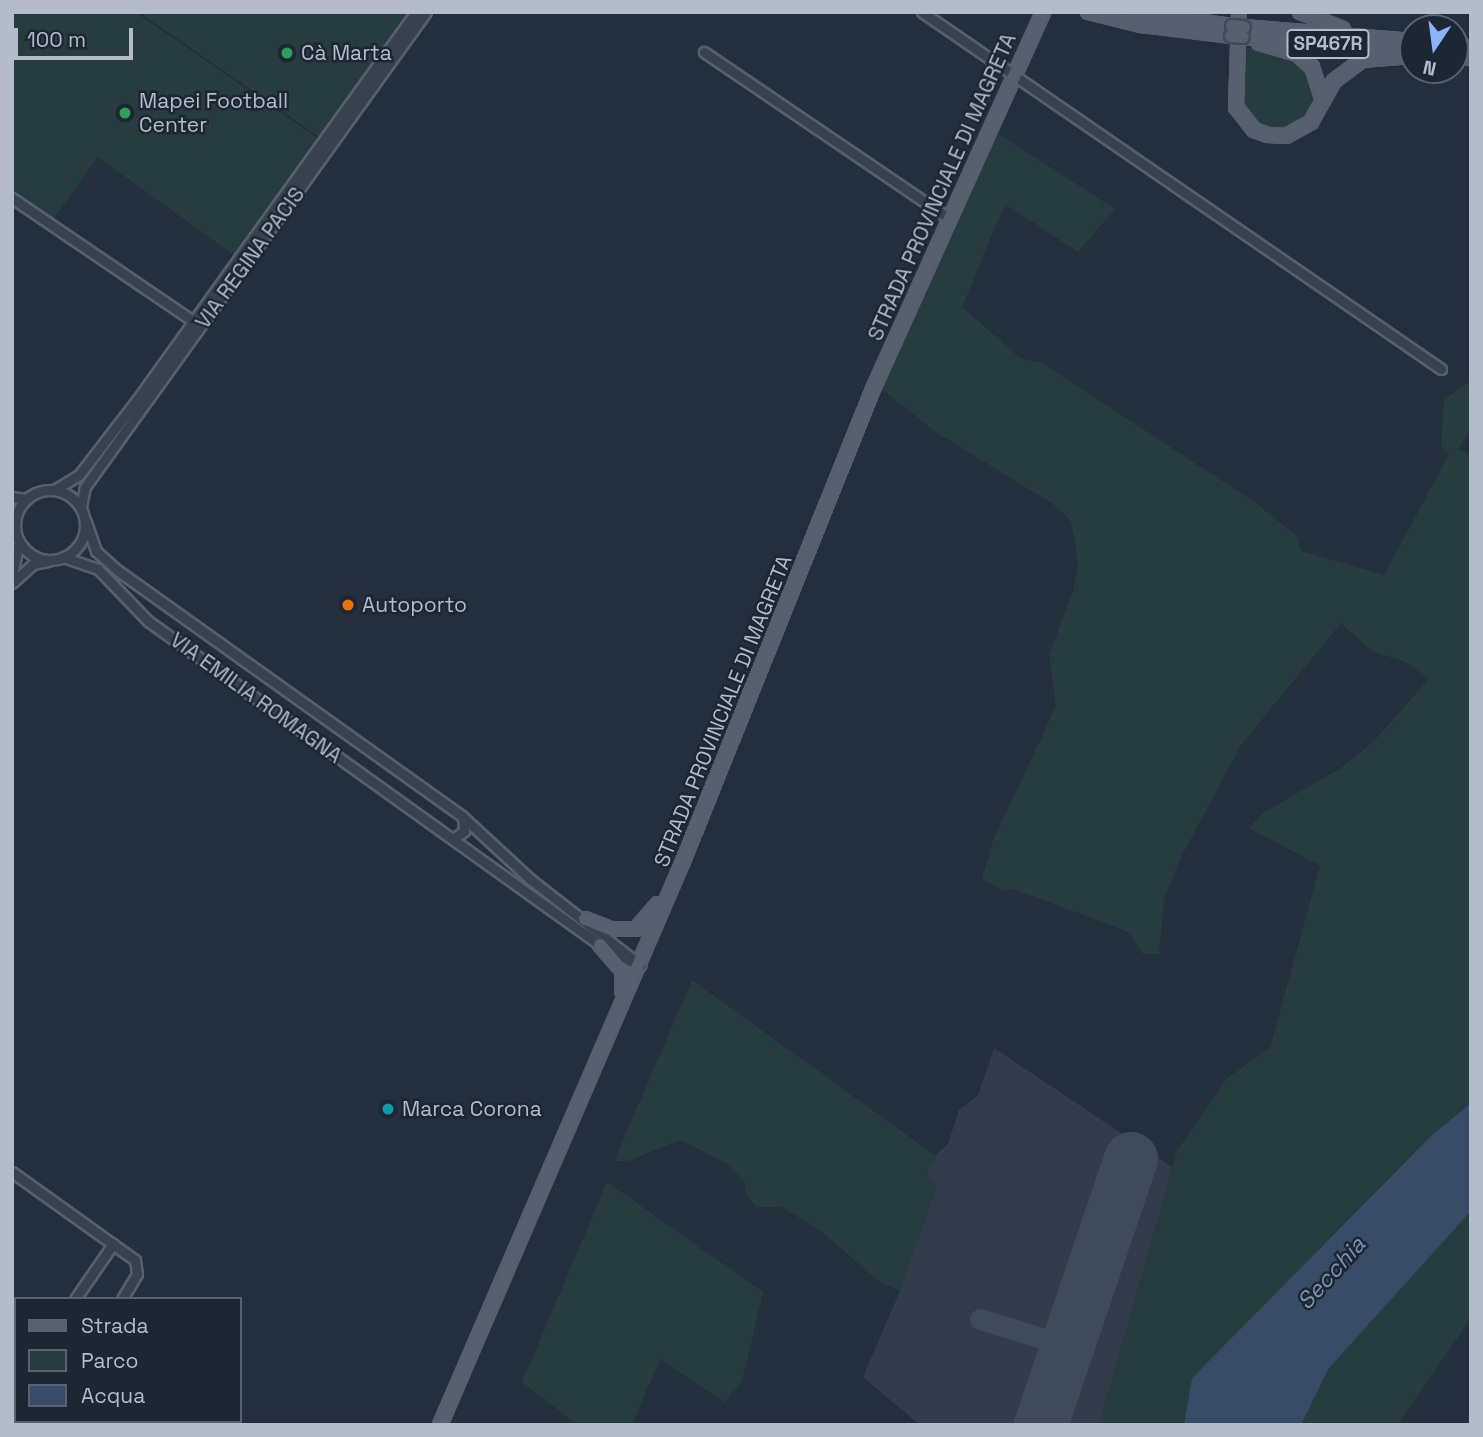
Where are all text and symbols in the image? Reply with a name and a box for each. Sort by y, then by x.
scale bar [18,14,136,58]
north arrow [1399,14,1469,84]
text: 100 m [27,26,86,53]
road number: SP467R [1286,28,1370,60]
street label: STRADA PROVINCIALE DI MAGRETA [863,29,1021,345]
place label: Cà Marta [301,40,392,66]
marker: Cà Marta [279,45,295,61]
text: N [1421,54,1439,82]
place label: Mapei Football Center [139,88,288,138]
marker: Mapei Football Center [117,105,133,121]
street label: VIA REGINA PACIS [190,182,310,334]
street label: STRADA PROVINCIALE DI MAGRETA [649,551,797,871]
place label: Autoporto [362,592,467,618]
marker: Autoporto [340,597,356,613]
street label: VIA EMILIA ROMAGNA [165,627,347,769]
place label: Marca Corona [402,1096,542,1122]
marker: Marca Corona [380,1101,396,1117]
water label: Secchia [1291,1231,1371,1315]
legend [14,1297,242,1423]
text: Strada [81,1312,148,1339]
text: Parco [81,1347,139,1374]
text: Acqua [81,1382,145,1409]

